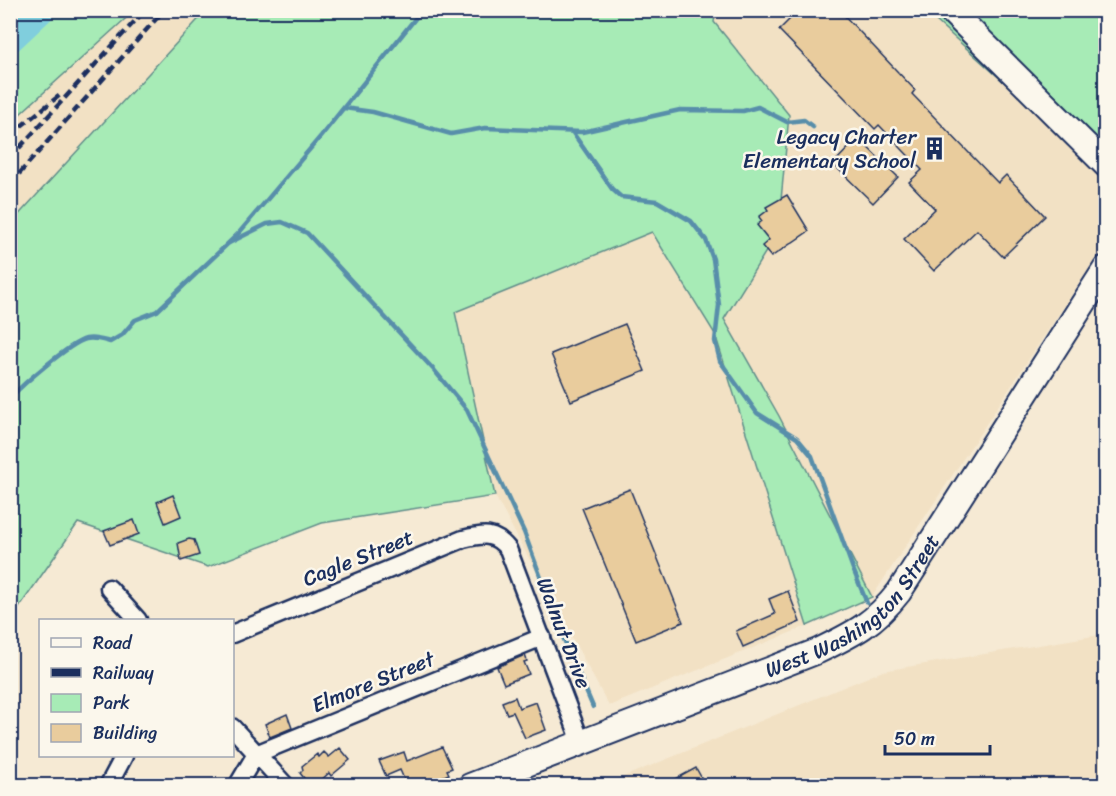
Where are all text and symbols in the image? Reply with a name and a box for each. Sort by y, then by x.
place label: Legacy Charter Elementary School [743,118,917,180]
building icon: Legacy Charter Elementary School [921,136,947,162]
street label: Cagle Street [297,518,419,598]
street label: West Washington Street [759,526,950,689]
street label: Walnut Drive [525,572,603,694]
legend [39,619,234,757]
text: Road [93,627,133,659]
street label: Elmore Street [306,640,442,724]
text: Railway [93,657,155,689]
text: Park [93,687,130,719]
text: Building [93,717,157,749]
scale bar [885,718,990,756]
text: 50 m [894,723,935,755]

